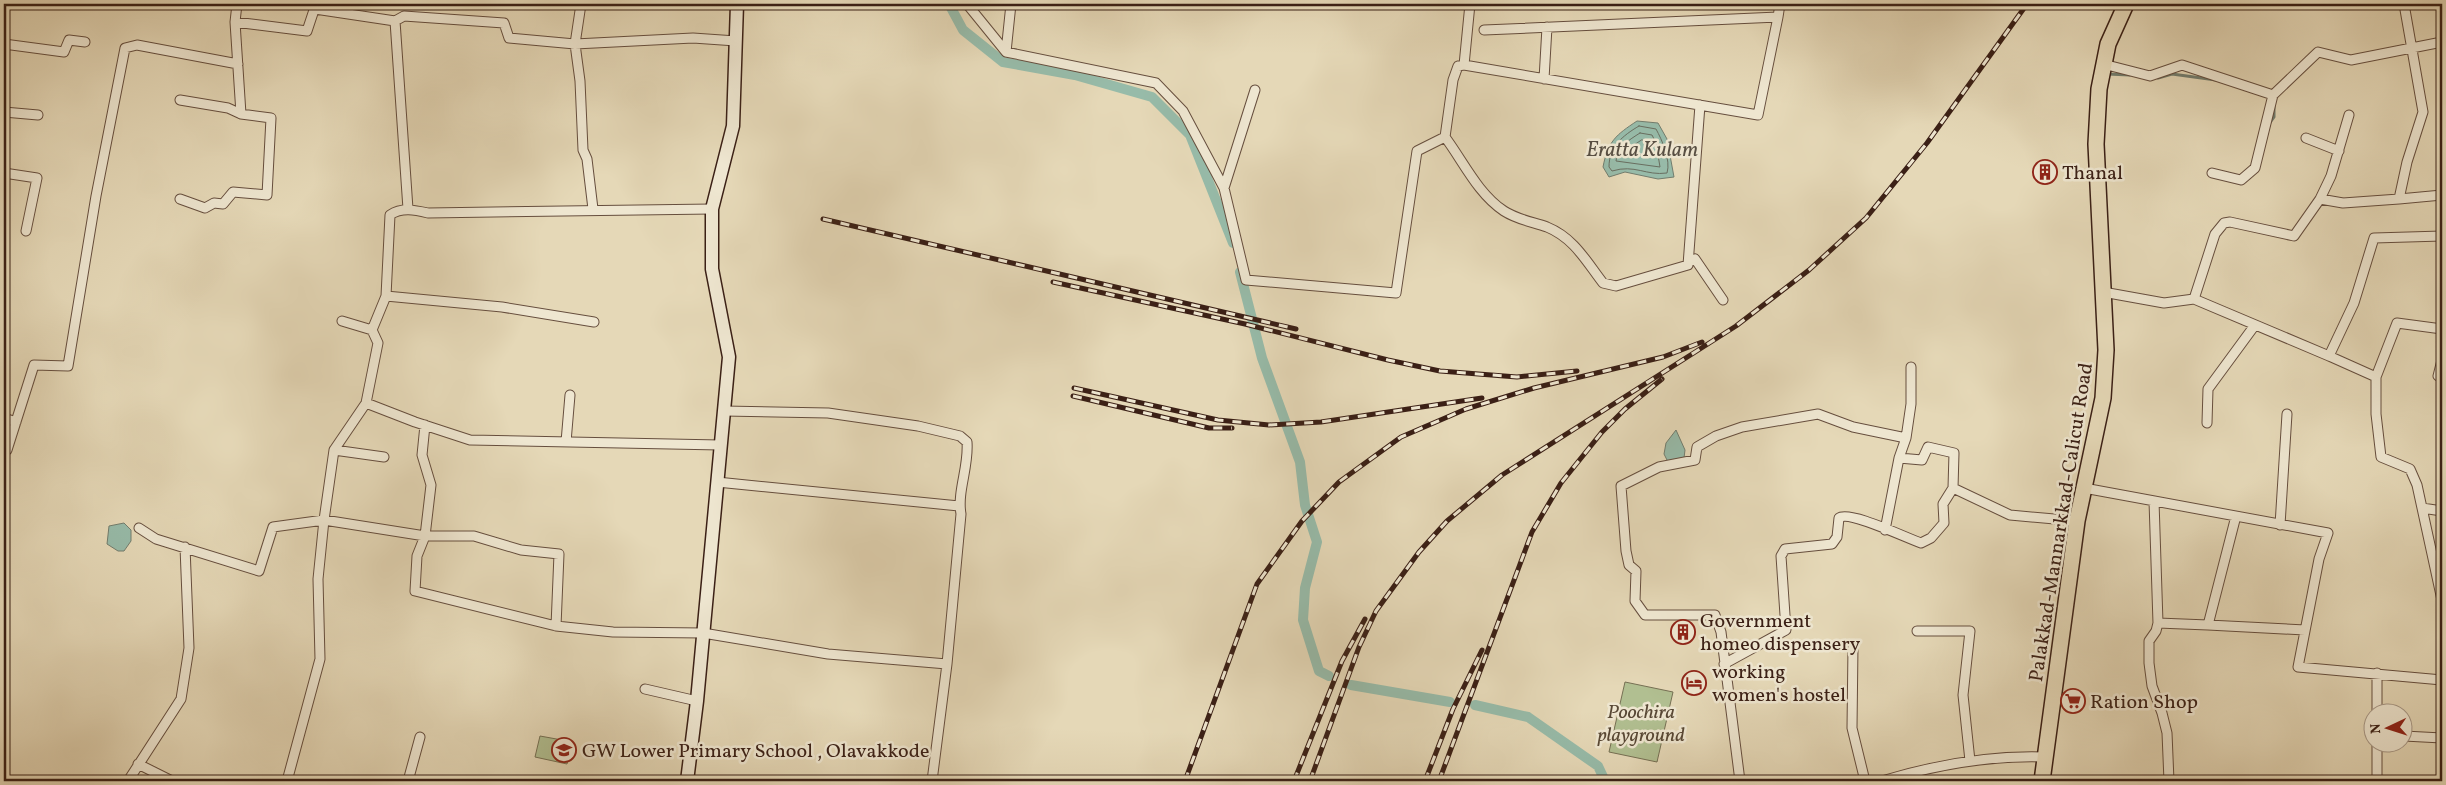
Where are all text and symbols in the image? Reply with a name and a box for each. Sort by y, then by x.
water label: Eratta Kulam [1586,136,1698,165]
building icon: Thanal [2032,159,2058,185]
place label: Thanal [2062,160,2123,188]
street label: Palakkad-Mannarkkad-Calicut Road [2023,361,2101,684]
place label: Government homeo dispensery [1700,608,1861,659]
building icon: Government homeo dispensery [1670,619,1696,645]
place label: working women's hostel [1712,659,1846,710]
hotel icon: working women's hostel [1681,670,1707,696]
supermarket icon: Ration Shop [2060,688,2086,714]
place label: Ration Shop [2090,689,2198,717]
park label: Poochira playground [1597,699,1685,750]
north arrow [2364,702,2414,752]
text: N [2367,723,2386,735]
school or university icon: GW Lower Primary School , Olavakkode [551,737,577,763]
place label: GW Lower Primary School , Olavakkode [582,738,929,766]

